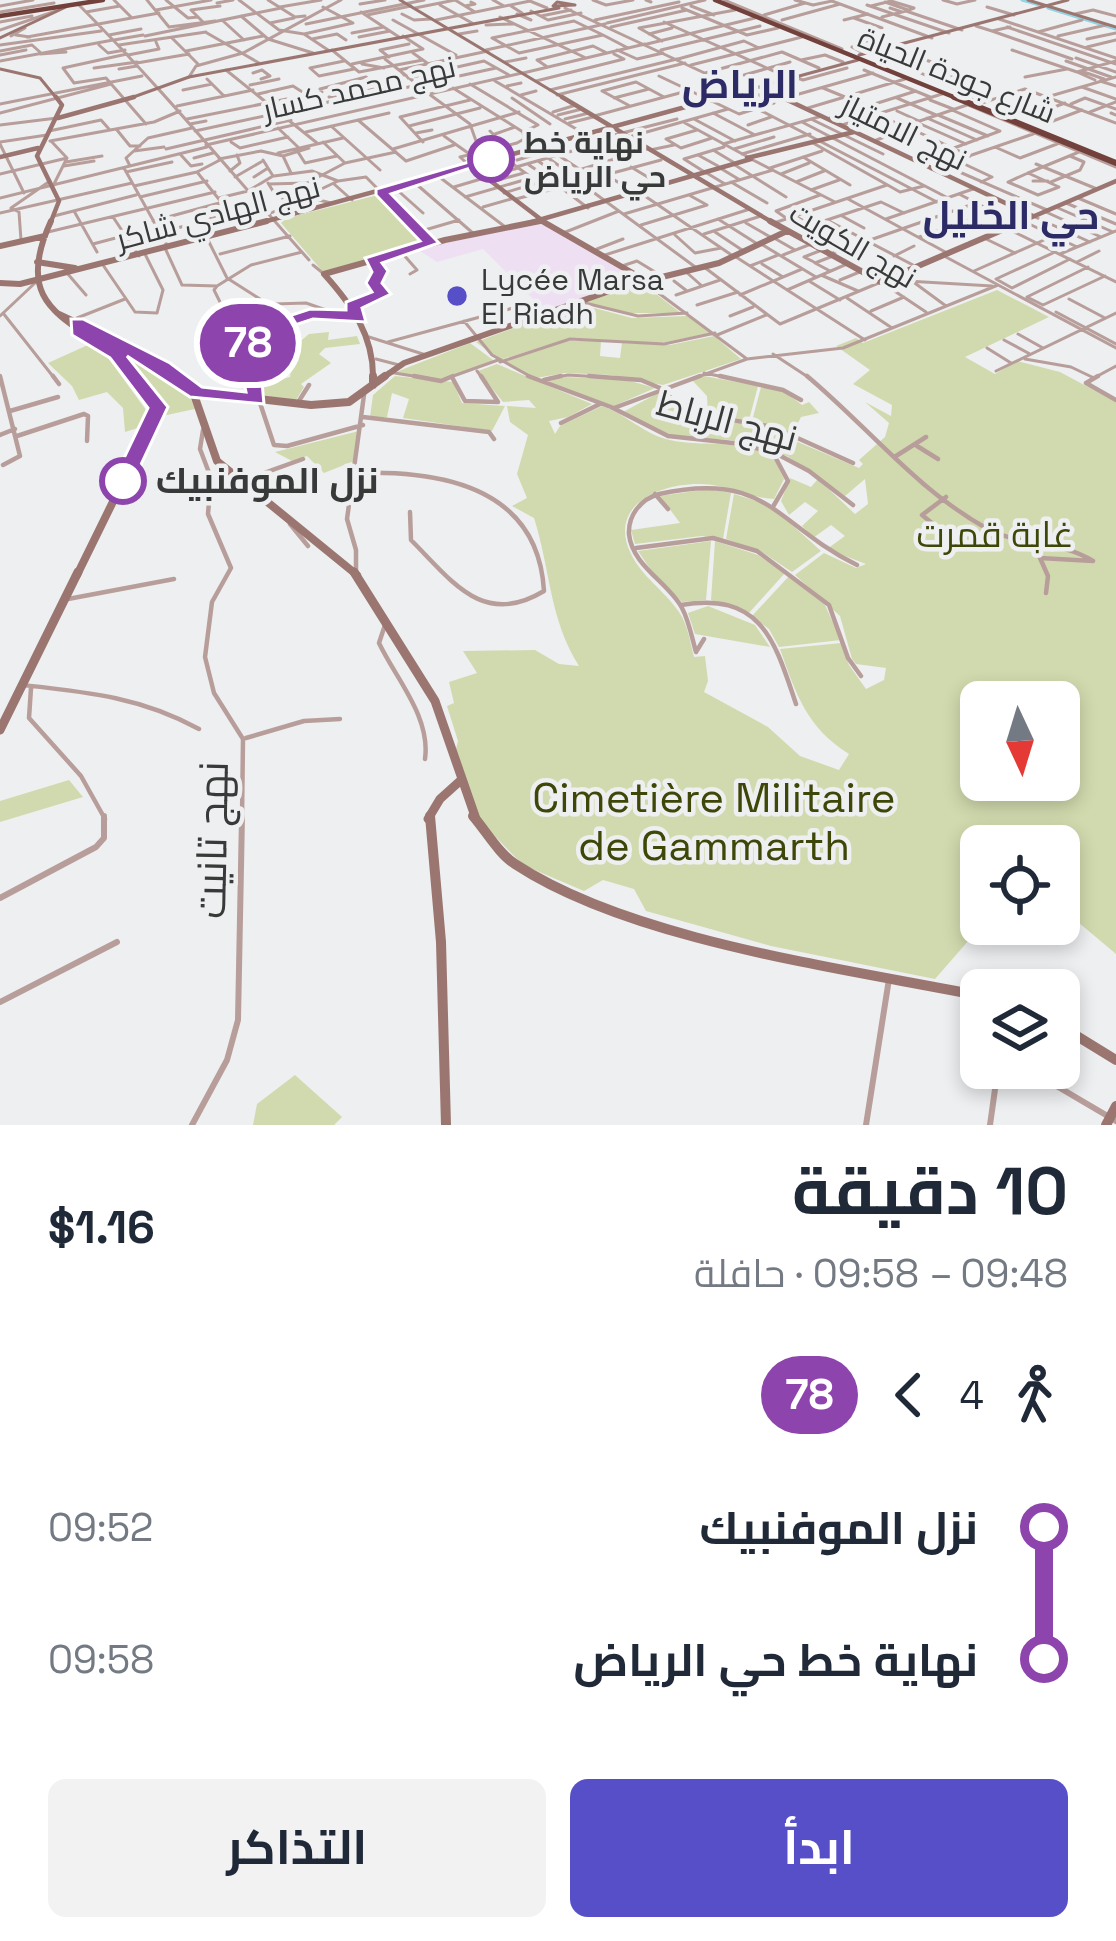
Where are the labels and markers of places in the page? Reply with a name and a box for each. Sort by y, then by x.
place label: نهاية خط حي الرياض [524,123,666,201]
marker: نهاية خط حي الرياض [469,137,513,181]
place label: Lycée Marsa El Riadh [481,260,664,333]
marker: Lycée Marsa El Riadh [444,283,470,309]
place label: نزل الموفنبيك [156,458,379,504]
marker: نزل الموفنبيك [101,459,145,503]

